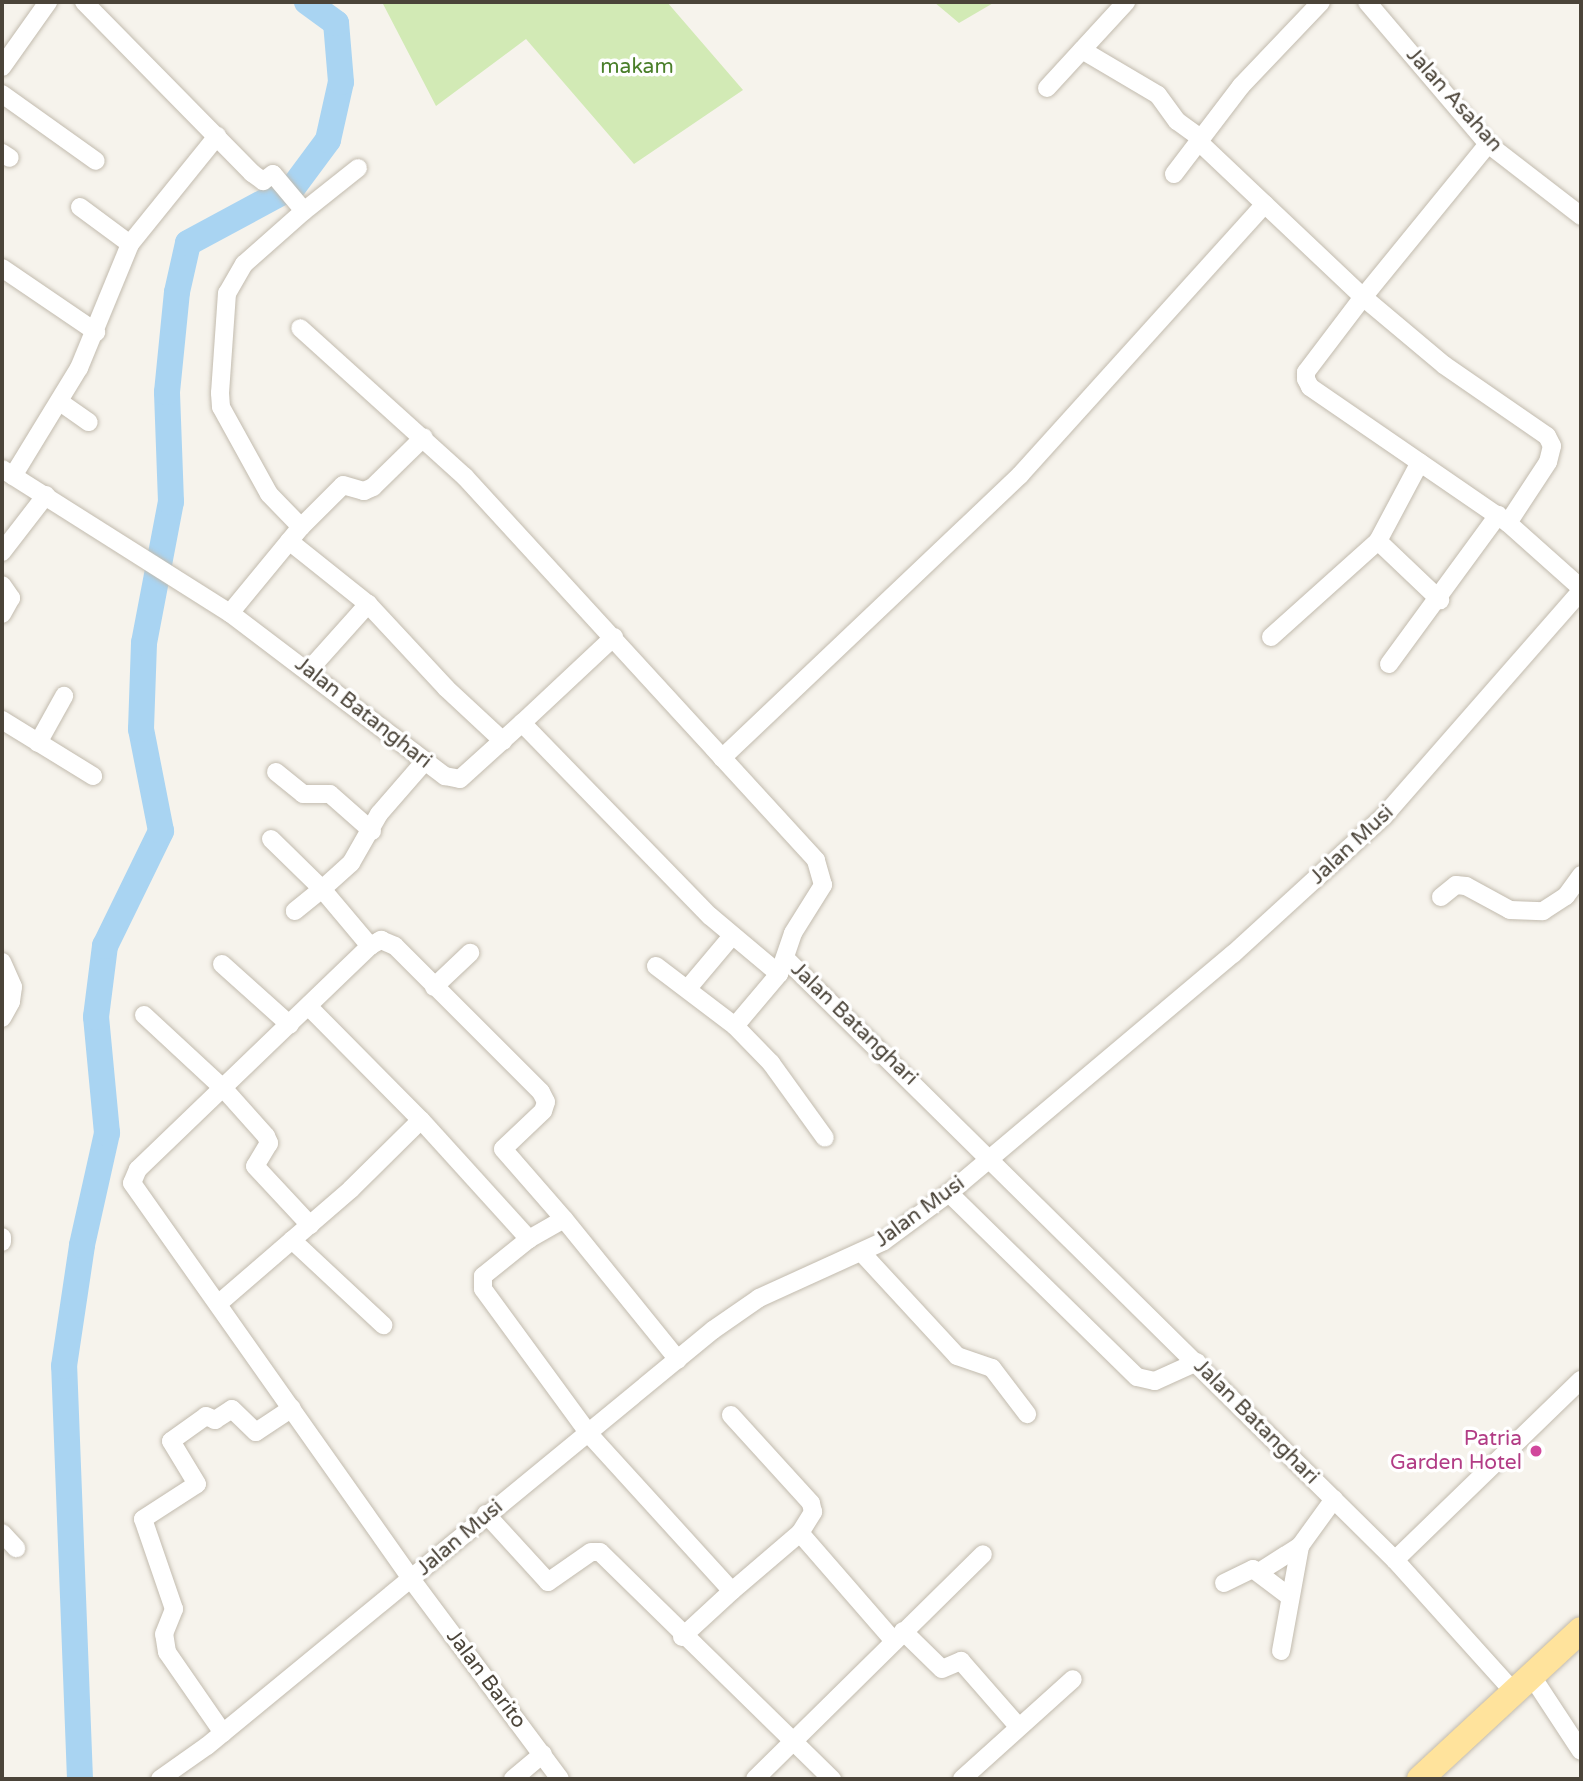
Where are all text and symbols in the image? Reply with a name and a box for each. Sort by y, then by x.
street label: Jalan Asahan [1401,43,1507,157]
park label: makam [600,54,674,80]
street label: Jalan Batanghari [290,652,436,774]
street label: Jalan Musi [1305,800,1399,890]
street label: Jalan Batanghari [785,957,923,1091]
street label: Jalan Musi [870,1171,970,1253]
street label: Jalan Batanghari [1188,1354,1324,1490]
place label: Patria Garden Hotel [1390,1426,1522,1476]
marker: Patria Garden Hotel [1528,1443,1544,1459]
street label: Jalan Musi [412,1495,508,1581]
street label: Jalan Barito [441,1625,531,1733]

